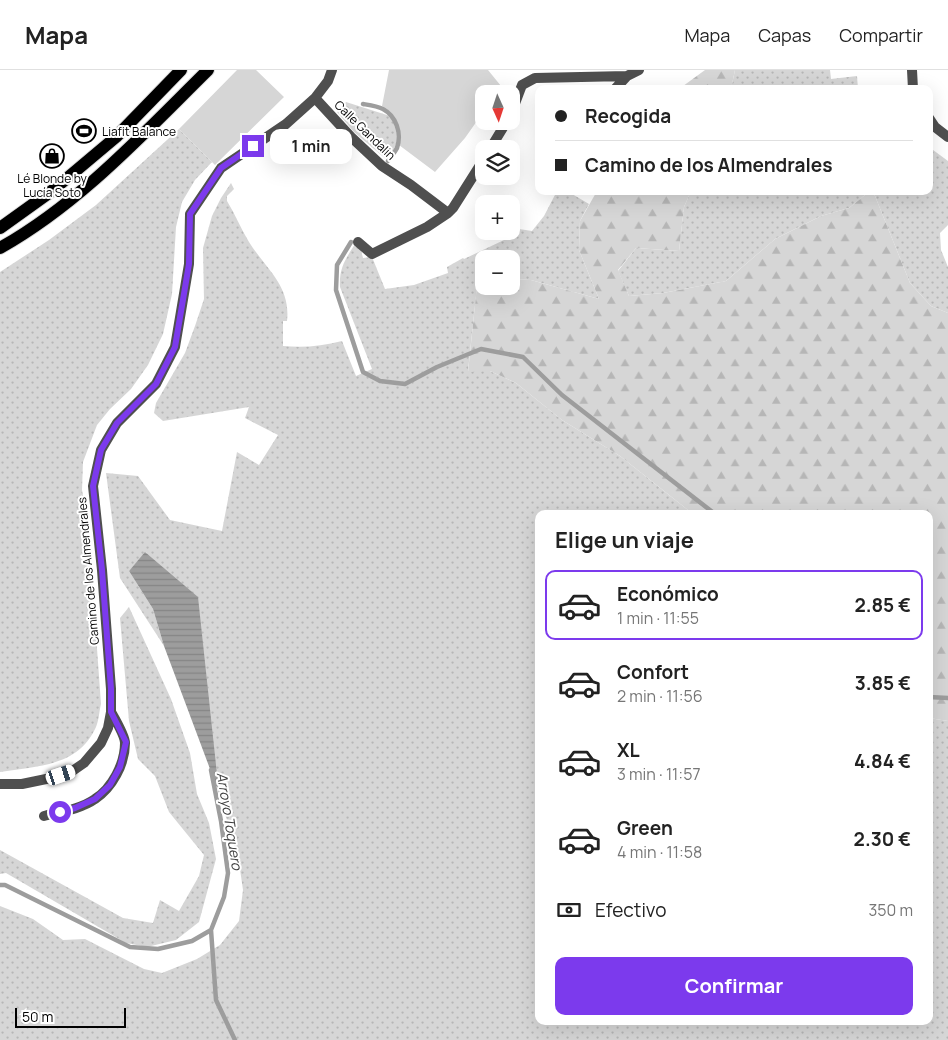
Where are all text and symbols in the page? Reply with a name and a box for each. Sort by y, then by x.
text: Mapa [25,18,88,51]
text: Mapa [684,23,730,47]
text: Capas [758,23,811,47]
text: Compartir [839,23,923,47]
north arrow [475,85,520,130]
map controls [475,85,520,295]
street label: Calle Gandalin [331,96,399,164]
text: Recogida [585,103,671,129]
sports icon: Liafit Balance [71,118,97,144]
place label: Liafit Balance [102,123,176,140]
callout: 1 min [270,128,353,164]
route end [242,135,264,157]
text: 1 min [291,135,331,157]
button: layers [475,140,520,185]
shop icon: Lé Blonde by Lucía Soto [39,143,65,169]
text: Camino de los Almendrales [585,152,832,178]
place label: Lé Blonde by Lucía Soto [17,170,87,201]
button: + [475,195,520,240]
button: − [475,250,520,295]
street label: Camino de los Almendrales [73,496,103,646]
text: Elige un viaje [555,525,694,555]
text: Económico [617,581,719,607]
icon: car [557,583,602,628]
text: 2.85 € [854,592,911,618]
text: 1 min · 11:55 [617,607,699,629]
text: Confort [617,659,689,685]
icon: car [557,661,602,706]
text: 3.85 € [855,670,911,696]
text: 2 min · 11:56 [617,685,703,707]
text: XL [617,737,640,763]
icon: car [557,739,602,784]
text: 4.84 € [854,748,911,774]
car [44,763,77,787]
text: 3 min · 11:57 [617,763,700,785]
water label: Arroyo Toquero [213,771,247,872]
route start [49,801,71,823]
text: Green [617,815,673,841]
icon: car [557,817,602,862]
text: 2.30 € [854,826,911,852]
text: 4 min · 11:58 [617,841,702,863]
icon: cash [555,896,583,924]
text: Efectivo [595,897,666,923]
text: 350 m [868,899,913,921]
button: Confirmar [555,957,913,1015]
scale bar [15,1005,126,1028]
text: 50 m [22,1007,53,1026]

